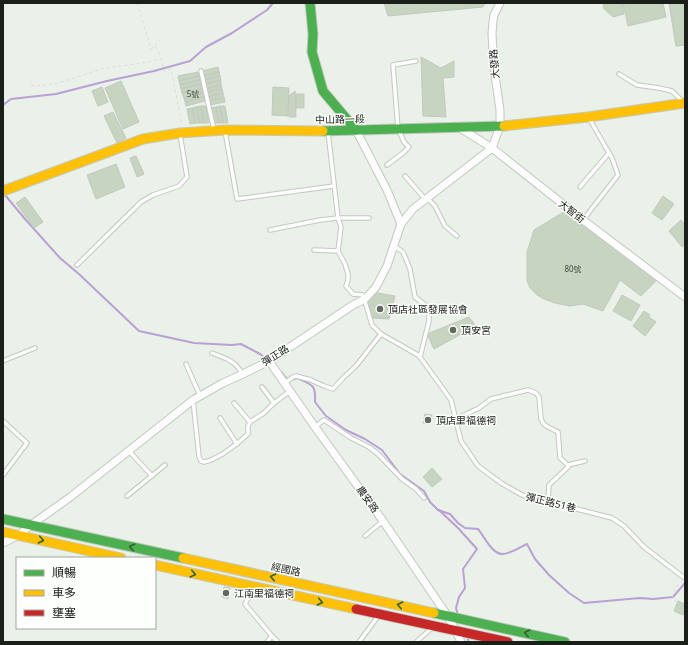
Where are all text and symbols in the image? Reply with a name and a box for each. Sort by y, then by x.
street label: 大發路 [486,48,502,80]
house number: 5號 [187,88,199,99]
street label: 中山路一段 [315,112,365,126]
street label: 大智街 [556,196,588,226]
house number: 80號 [564,263,582,274]
place label: 頂店社區發展協會 [388,302,468,316]
marker: 頂店社區發展協會 [375,304,385,314]
place label: 頂安宮 [461,323,491,337]
marker: 頂安宮 [448,325,458,335]
street label: 彈正路 [259,341,291,369]
place label: 頂店里福德祠 [436,413,496,427]
marker: 頂店里福德祠 [423,415,433,425]
street label: 農安路 [354,483,382,515]
street label: 彈正路51巷 [524,489,578,515]
one-way arrow [38,536,44,544]
one-way arrow [129,543,135,551]
legend [16,557,156,629]
street label: 經國路 [270,559,302,579]
text: 順暢 [52,564,76,581]
one-way arrow [190,569,196,577]
one-way arrow [270,574,276,582]
text: 車多 [52,584,76,601]
place label: 江南里福德祠 [234,586,294,600]
marker: 江南里福德祠 [221,588,231,598]
one-way arrow [317,597,323,605]
one-way arrow [397,602,403,610]
text: 壅塞 [52,604,76,621]
one-way arrow [524,630,530,638]

